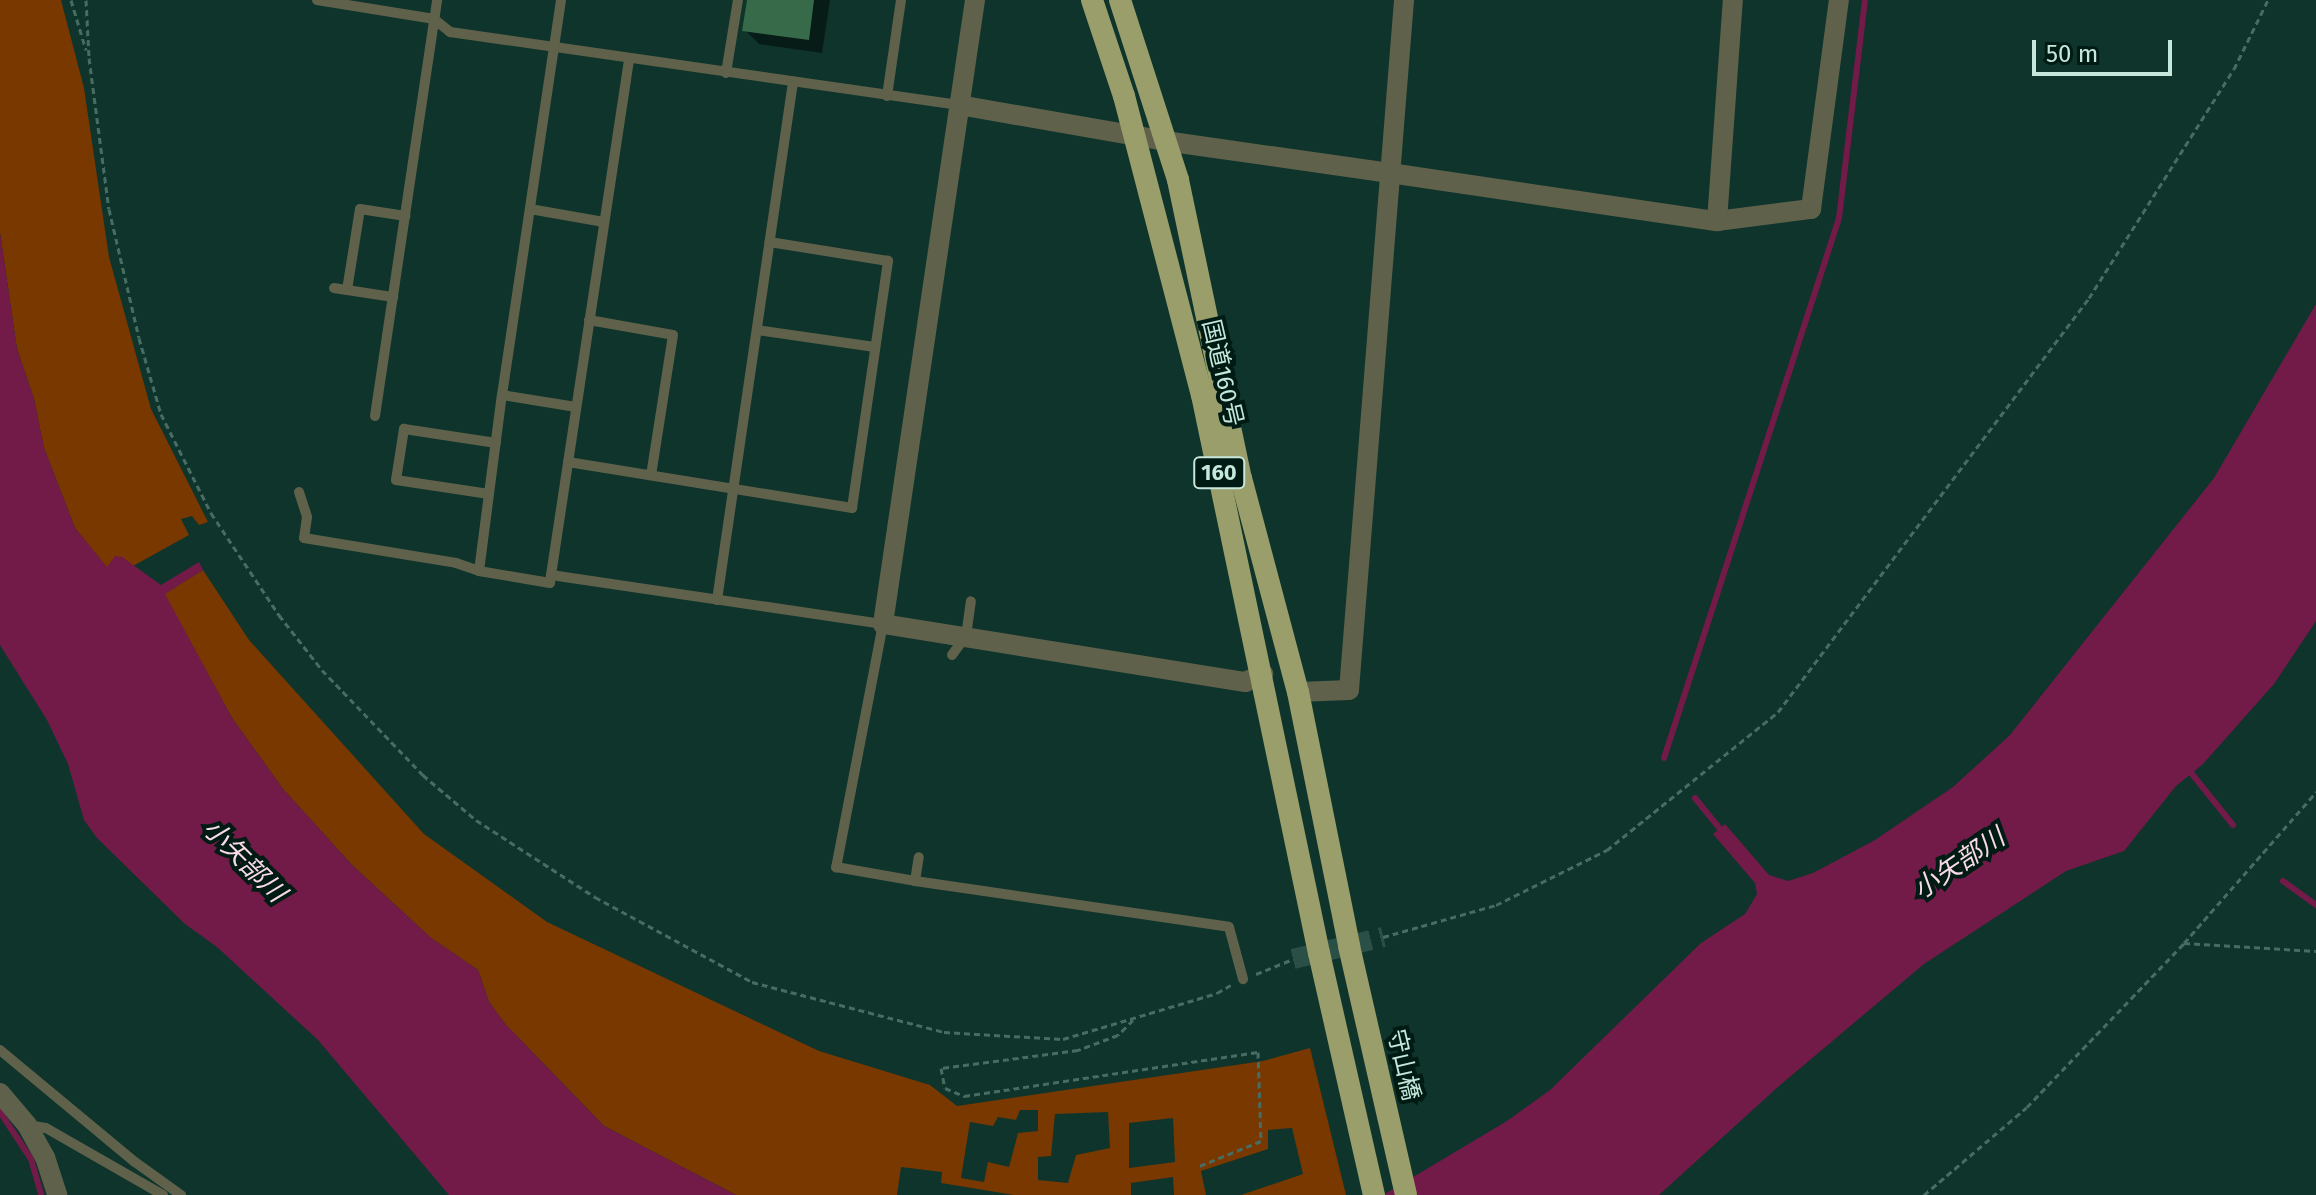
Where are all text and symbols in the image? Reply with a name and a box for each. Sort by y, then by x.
scale bar [2036,24,2176,74]
text: 50 m [2046,40,2098,68]
street label: 国道160号 [1196,317,1248,429]
road number: 160 [1193,455,1245,491]
water label: 小矢部川 [196,813,292,909]
water label: 小矢部川 [1907,822,2011,906]
street label: 守山橋 [1381,1027,1425,1103]

